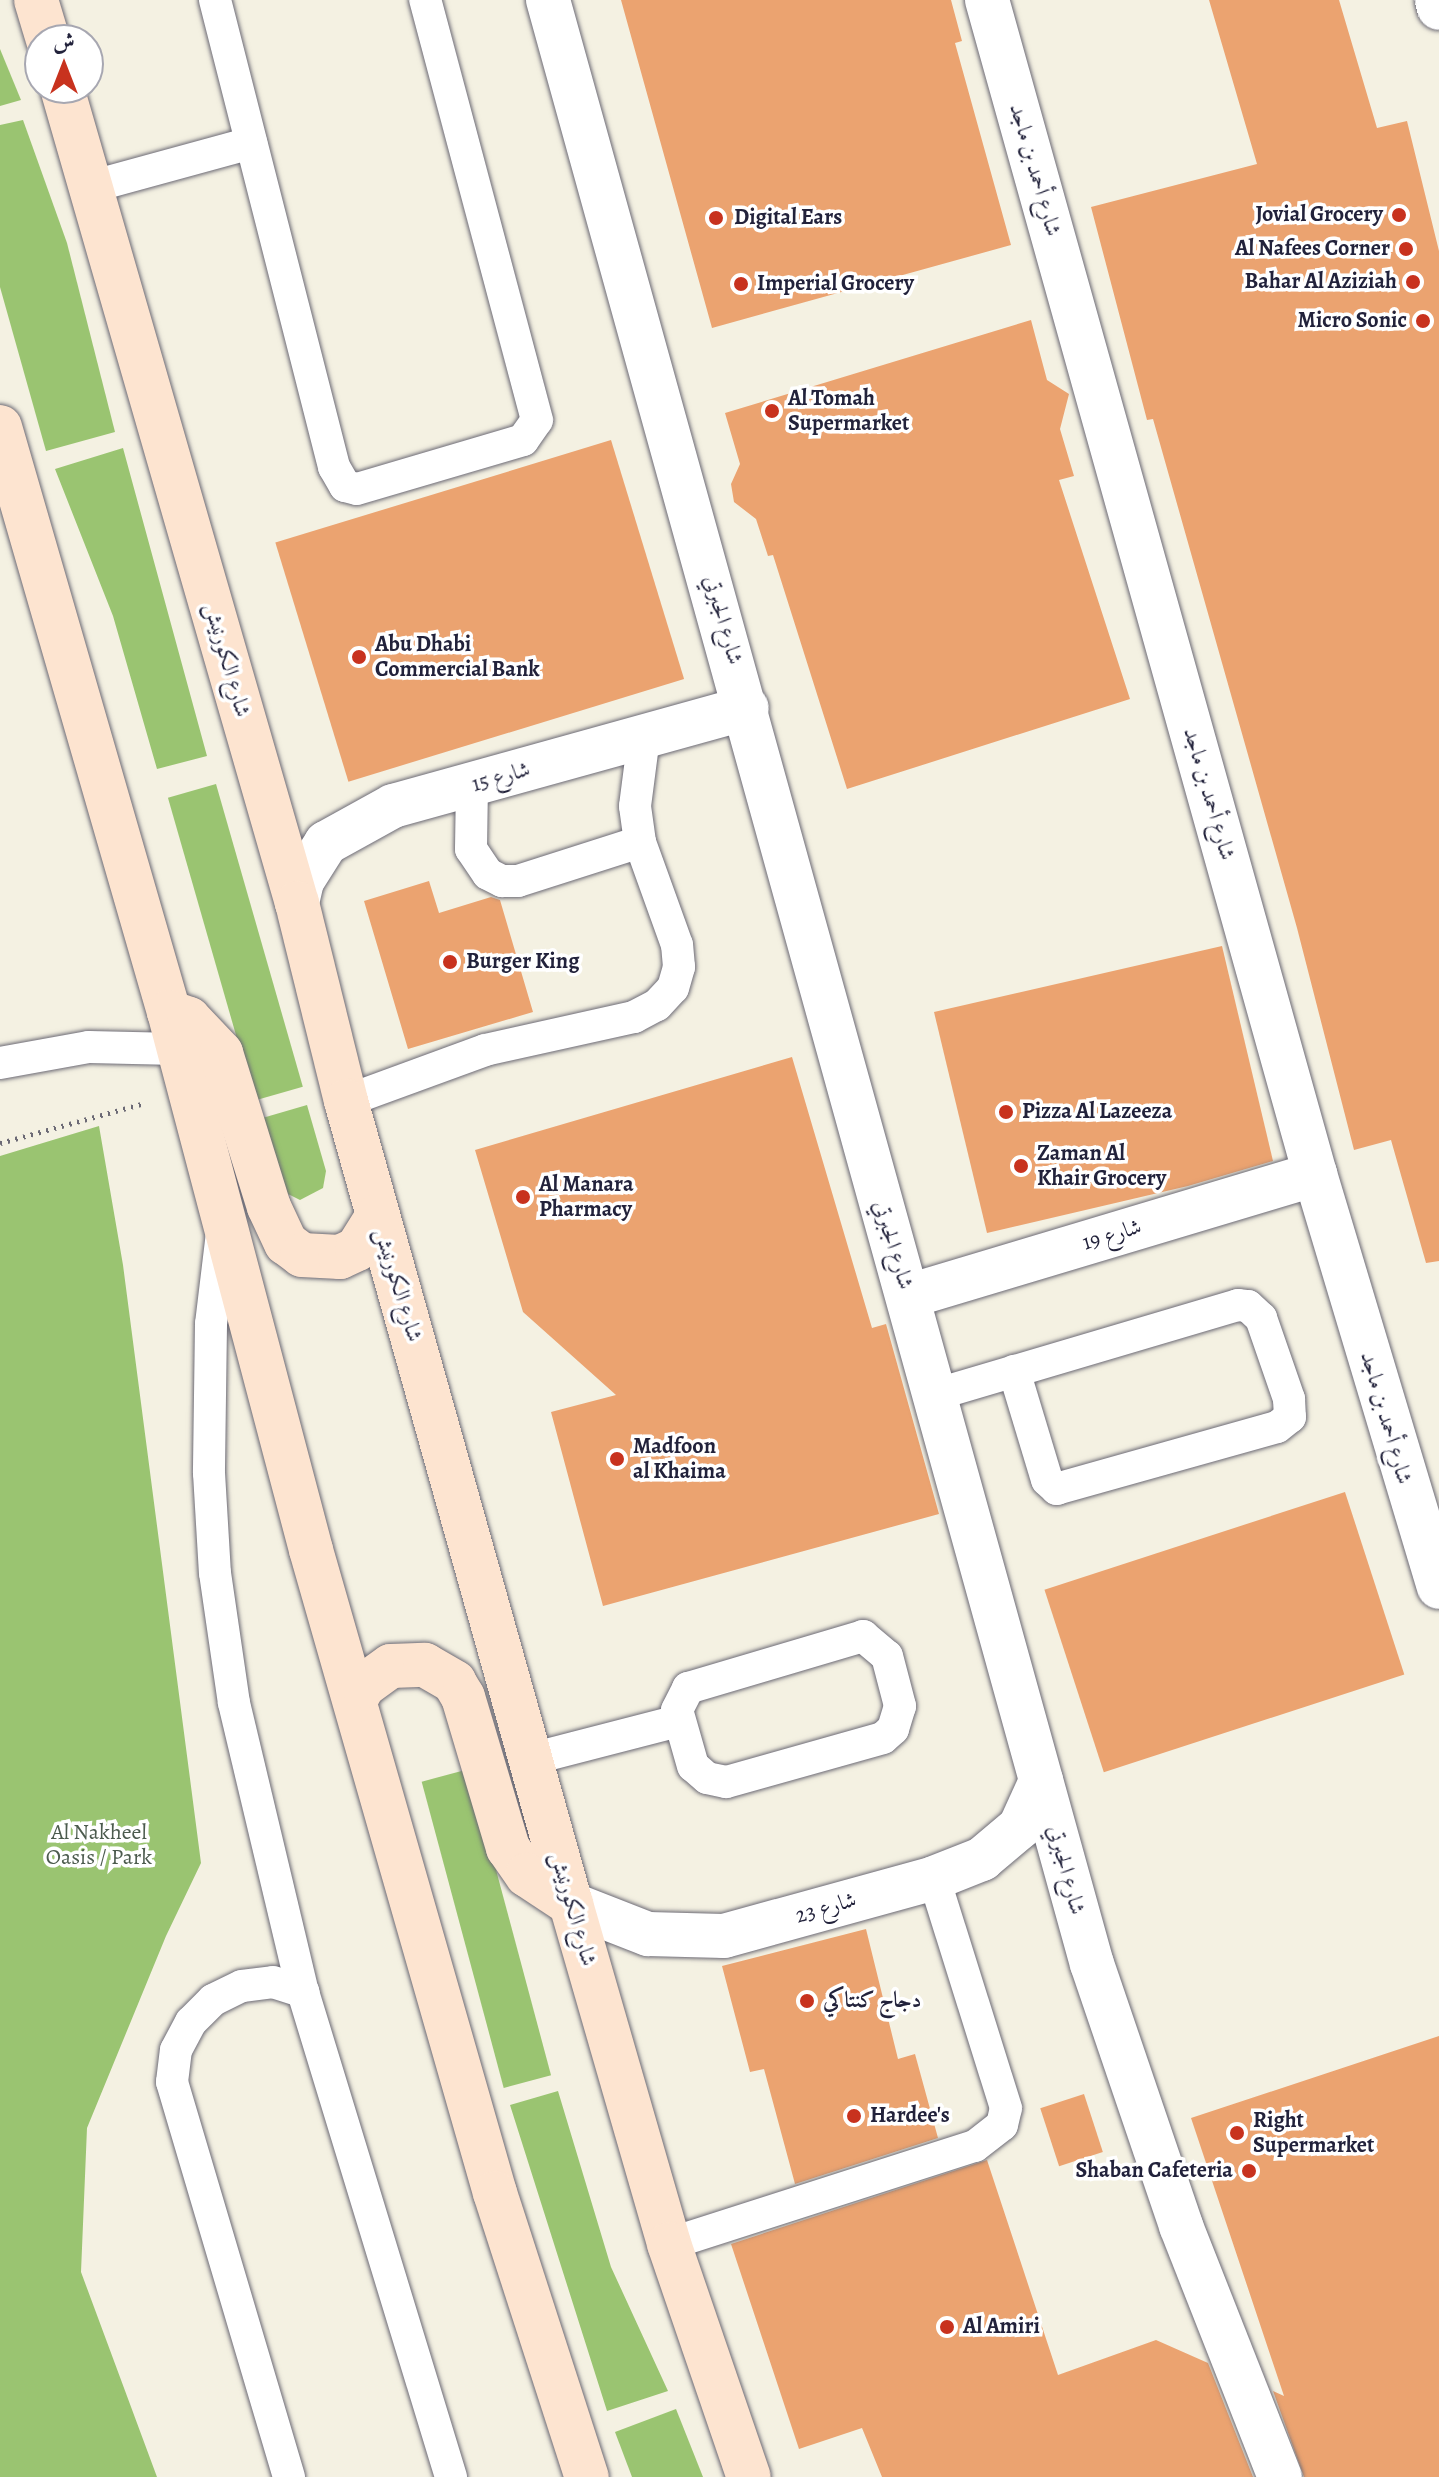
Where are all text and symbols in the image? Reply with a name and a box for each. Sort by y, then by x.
north arrow [24,24,104,104]
text: ش [53,27,75,57]
street label: شارع أحمد بن ماجد [1003,101,1067,239]
place label: Jovial Grocery [1255,202,1383,228]
place label: Digital Ears [734,205,842,231]
marker: Jovial Grocery [1390,206,1408,224]
marker: Digital Ears [705,207,727,229]
place label: Al Nafees Corner [1235,236,1390,262]
marker: Al Nafees Corner [1397,240,1415,258]
place label: Bahar Al Aziziah [1245,269,1397,295]
place label: Imperial Grocery [757,271,914,297]
marker: Bahar Al Aziziah [1404,273,1422,291]
marker: Imperial Grocery [732,275,750,293]
place label: Micro Sonic [1298,308,1407,334]
marker: Micro Sonic [1414,312,1432,330]
place label: Al Tomah Supermarket [788,385,909,436]
marker: Al Tomah Supermarket [763,402,781,420]
street label: شارع الجبرتي [698,572,748,668]
street label: شارع الكورنيش [198,600,256,720]
place label: Abu Dhabi Commercial Bank [375,631,540,682]
marker: Abu Dhabi Commercial Bank [350,648,368,666]
street label: شارع أحمد بن ماجد [1177,725,1241,863]
street label: شارع 15 [469,756,533,798]
place label: Burger King [466,949,579,975]
marker: Burger King [441,953,459,971]
place label: Pizza Al Lazeeza [1022,1099,1172,1125]
marker: Pizza Al Lazeeza [997,1103,1015,1121]
place label: Zaman Al Khair Grocery [1037,1140,1166,1192]
marker: Zaman Al Khair Grocery [1012,1157,1030,1175]
place label: Al Manara Pharmacy [539,1171,634,1222]
marker: Al Manara Pharmacy [514,1188,532,1206]
street label: شارع الجبرتي [867,1197,919,1293]
street label: شارع 19 [1079,1214,1145,1256]
street label: شارع الكورنيش [368,1225,428,1345]
street label: شارع أحمد بن ماجد [1354,1349,1418,1487]
place label: Madfoon al Khaima [633,1433,726,1484]
marker: Madfoon al Khaima [608,1450,626,1468]
park label: Al Nakheel Oasis / Park [46,1819,152,1870]
street label: شارع الجبرتي [1041,1822,1091,1918]
street label: شارع الكورنيش [544,1849,602,1969]
street label: شارع 23 [792,1887,860,1929]
place label: دجاج كنتاكي [823,1988,921,2014]
marker: دجاج كنتاكي [798,1992,816,2010]
place label: Hardee's [870,2103,950,2129]
marker: Hardee's [845,2107,863,2125]
place label: Right Supermarket [1253,2107,1374,2158]
marker: Right Supermarket [1228,2124,1246,2142]
place label: Shaban Cafeteria [1075,2158,1233,2184]
marker: Shaban Cafeteria [1240,2162,1258,2180]
place label: Al Amiri [963,2314,1040,2340]
marker: Al Amiri [938,2318,956,2336]

